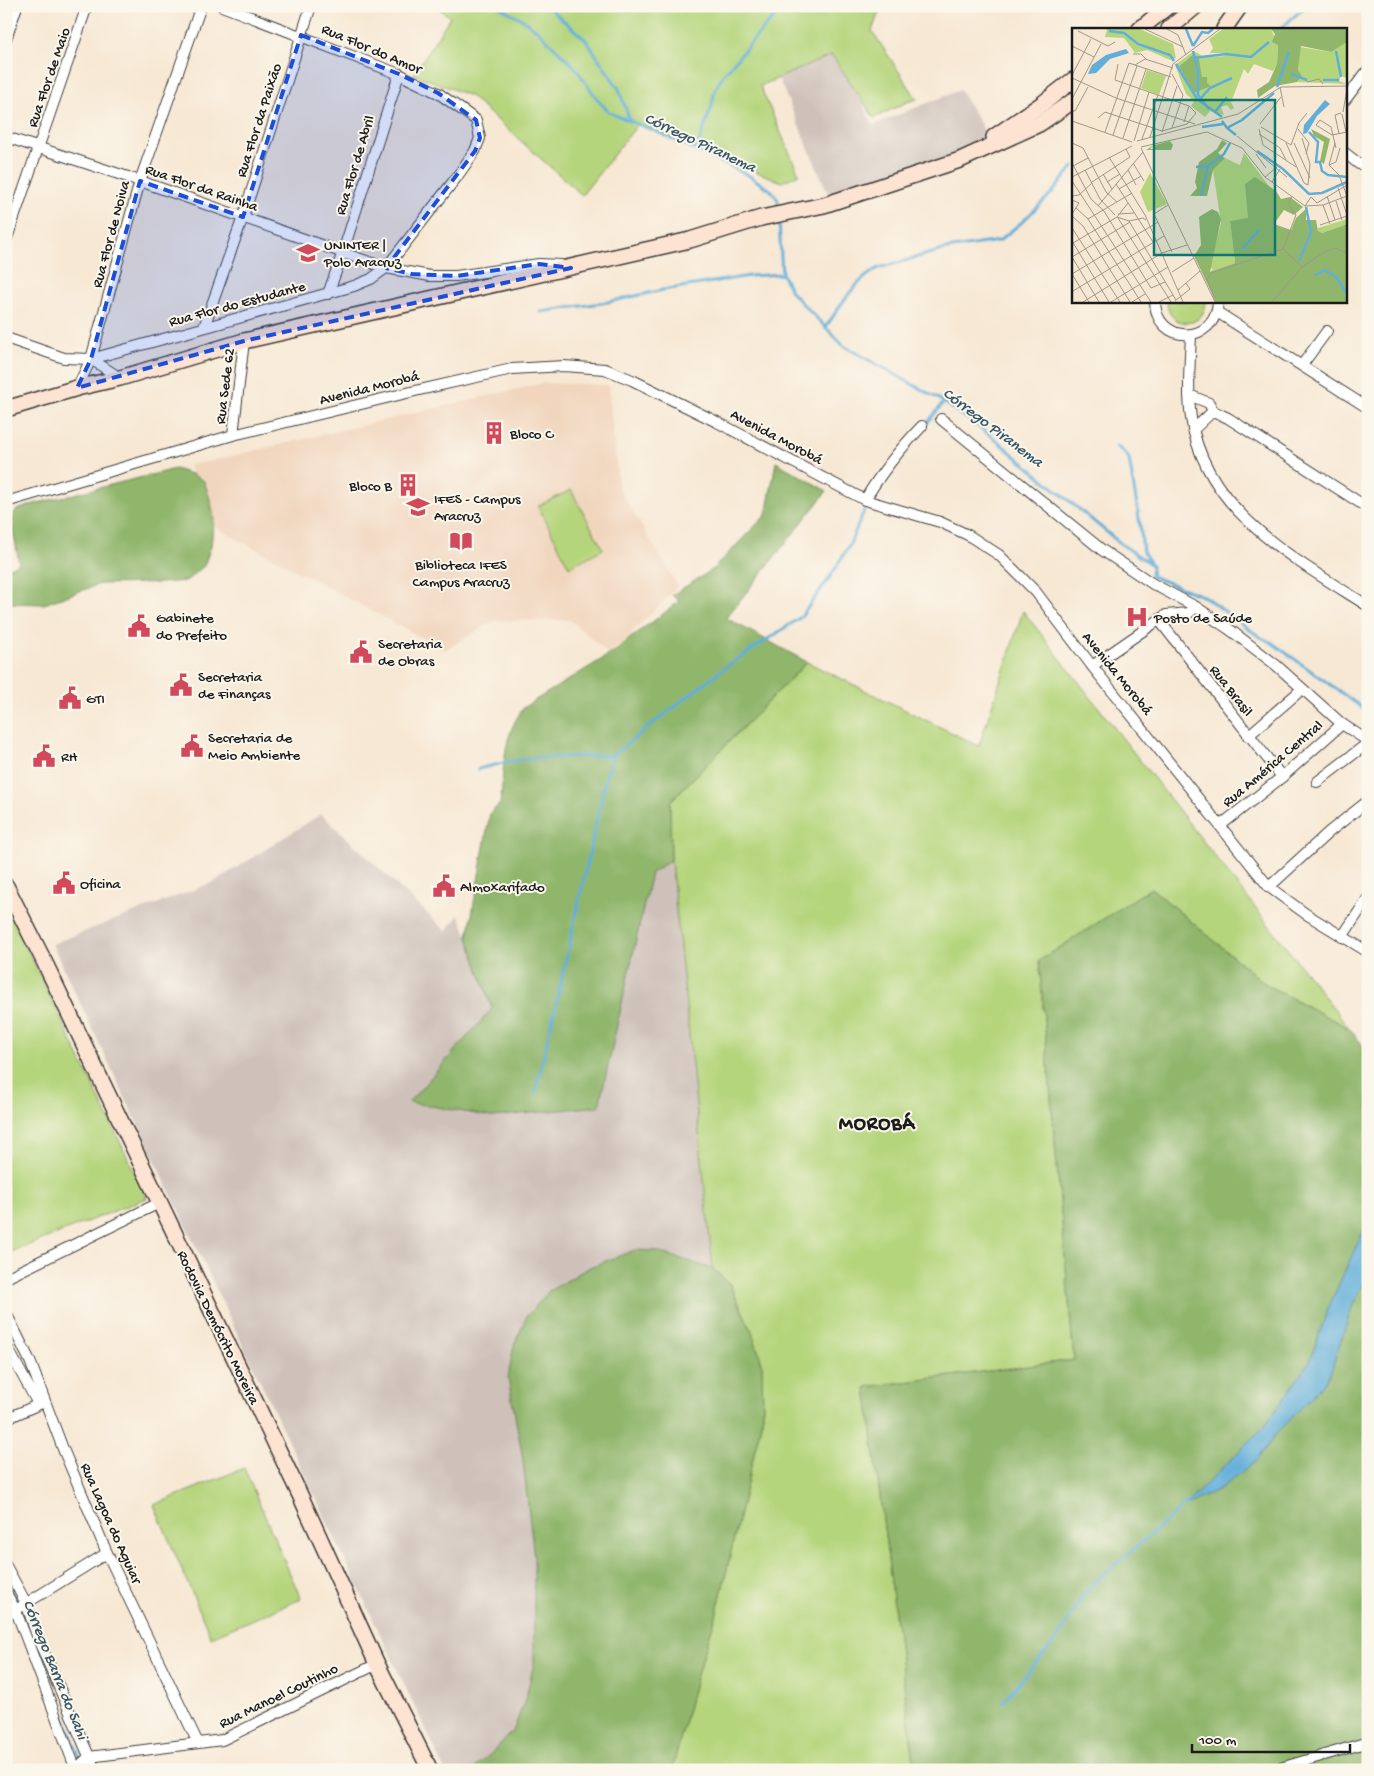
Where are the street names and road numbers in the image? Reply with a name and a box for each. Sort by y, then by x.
street label: Rua Flor do Amor [318,21,426,80]
street label: Rua Flor de Maio [24,25,75,130]
street label: Rua Flor da Paixão [233,61,287,180]
street label: Rua Flor de Abril [332,114,380,218]
street label: Rua Flor da Rainha [143,161,261,217]
street label: Rua Flor de Noiva [89,178,135,290]
street label: Rua Flor do Estudante [167,278,308,332]
street label: Rua Sede 62 [212,347,240,425]
street label: Avenida Morobá [318,368,422,410]
street label: Avenida Morobá [727,406,826,470]
street label: Avenida Morobá [1077,629,1156,720]
street label: Rua Brasil [1205,662,1256,720]
street label: Rua América Central [1219,717,1327,812]
street label: Rodovia Demócrito Moreira [172,1248,263,1408]
street label: Rua Lagoa do Aguiar [75,1461,146,1589]
street label: Rua Manoel Coutinho [216,1660,342,1733]

